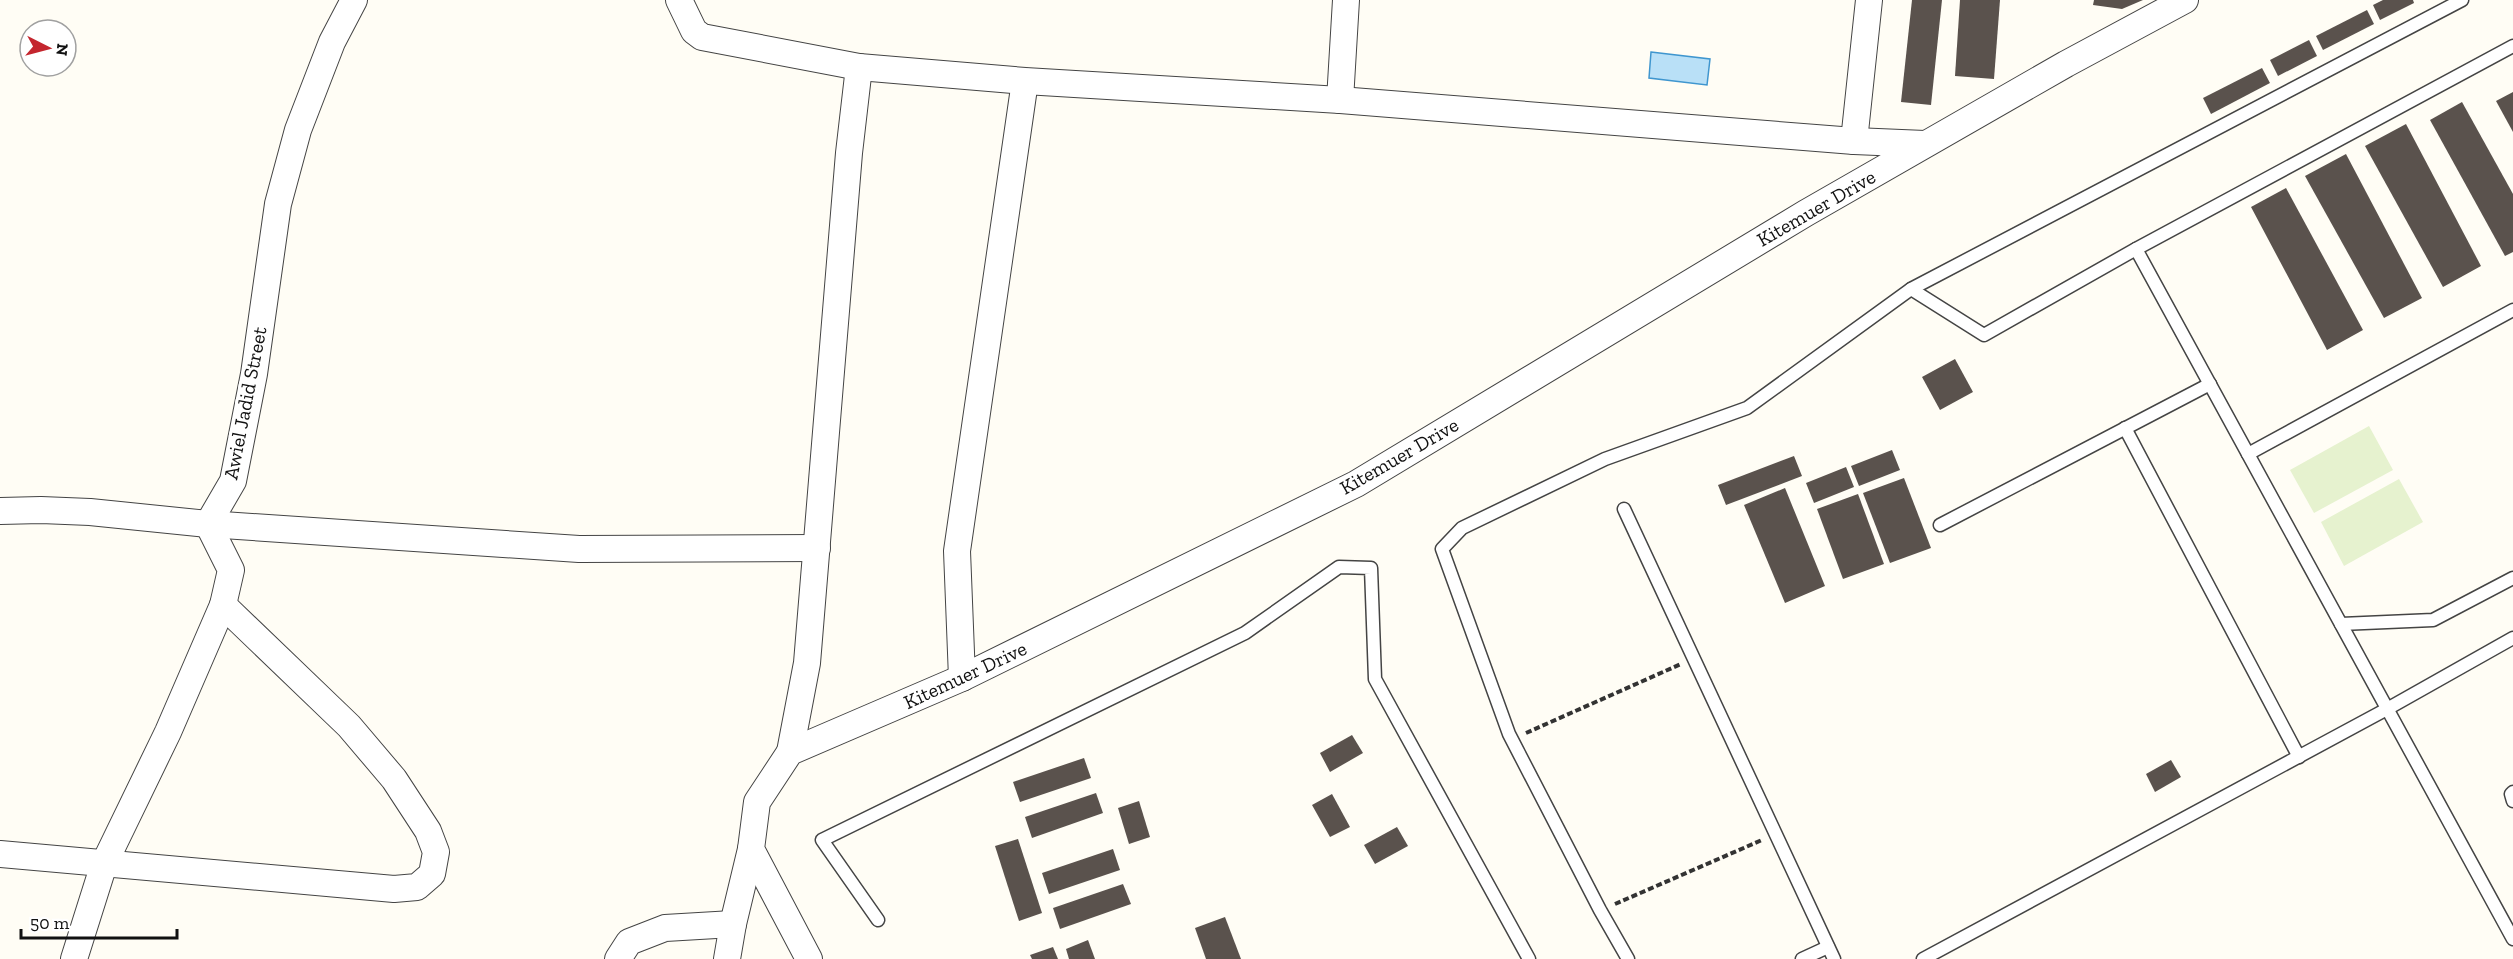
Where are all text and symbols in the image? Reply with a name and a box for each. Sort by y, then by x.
north arrow [18,18,78,78]
text: N [52,42,73,57]
street label: Kitemuer Drive [1752,164,1880,252]
street label: Awiel Jadid Street [218,324,272,481]
street label: Kitemuer Drive [1335,412,1463,500]
street label: Kitemuer Drive [900,636,1030,714]
scale bar [21,902,177,940]
text: 50 m [30,912,70,934]

